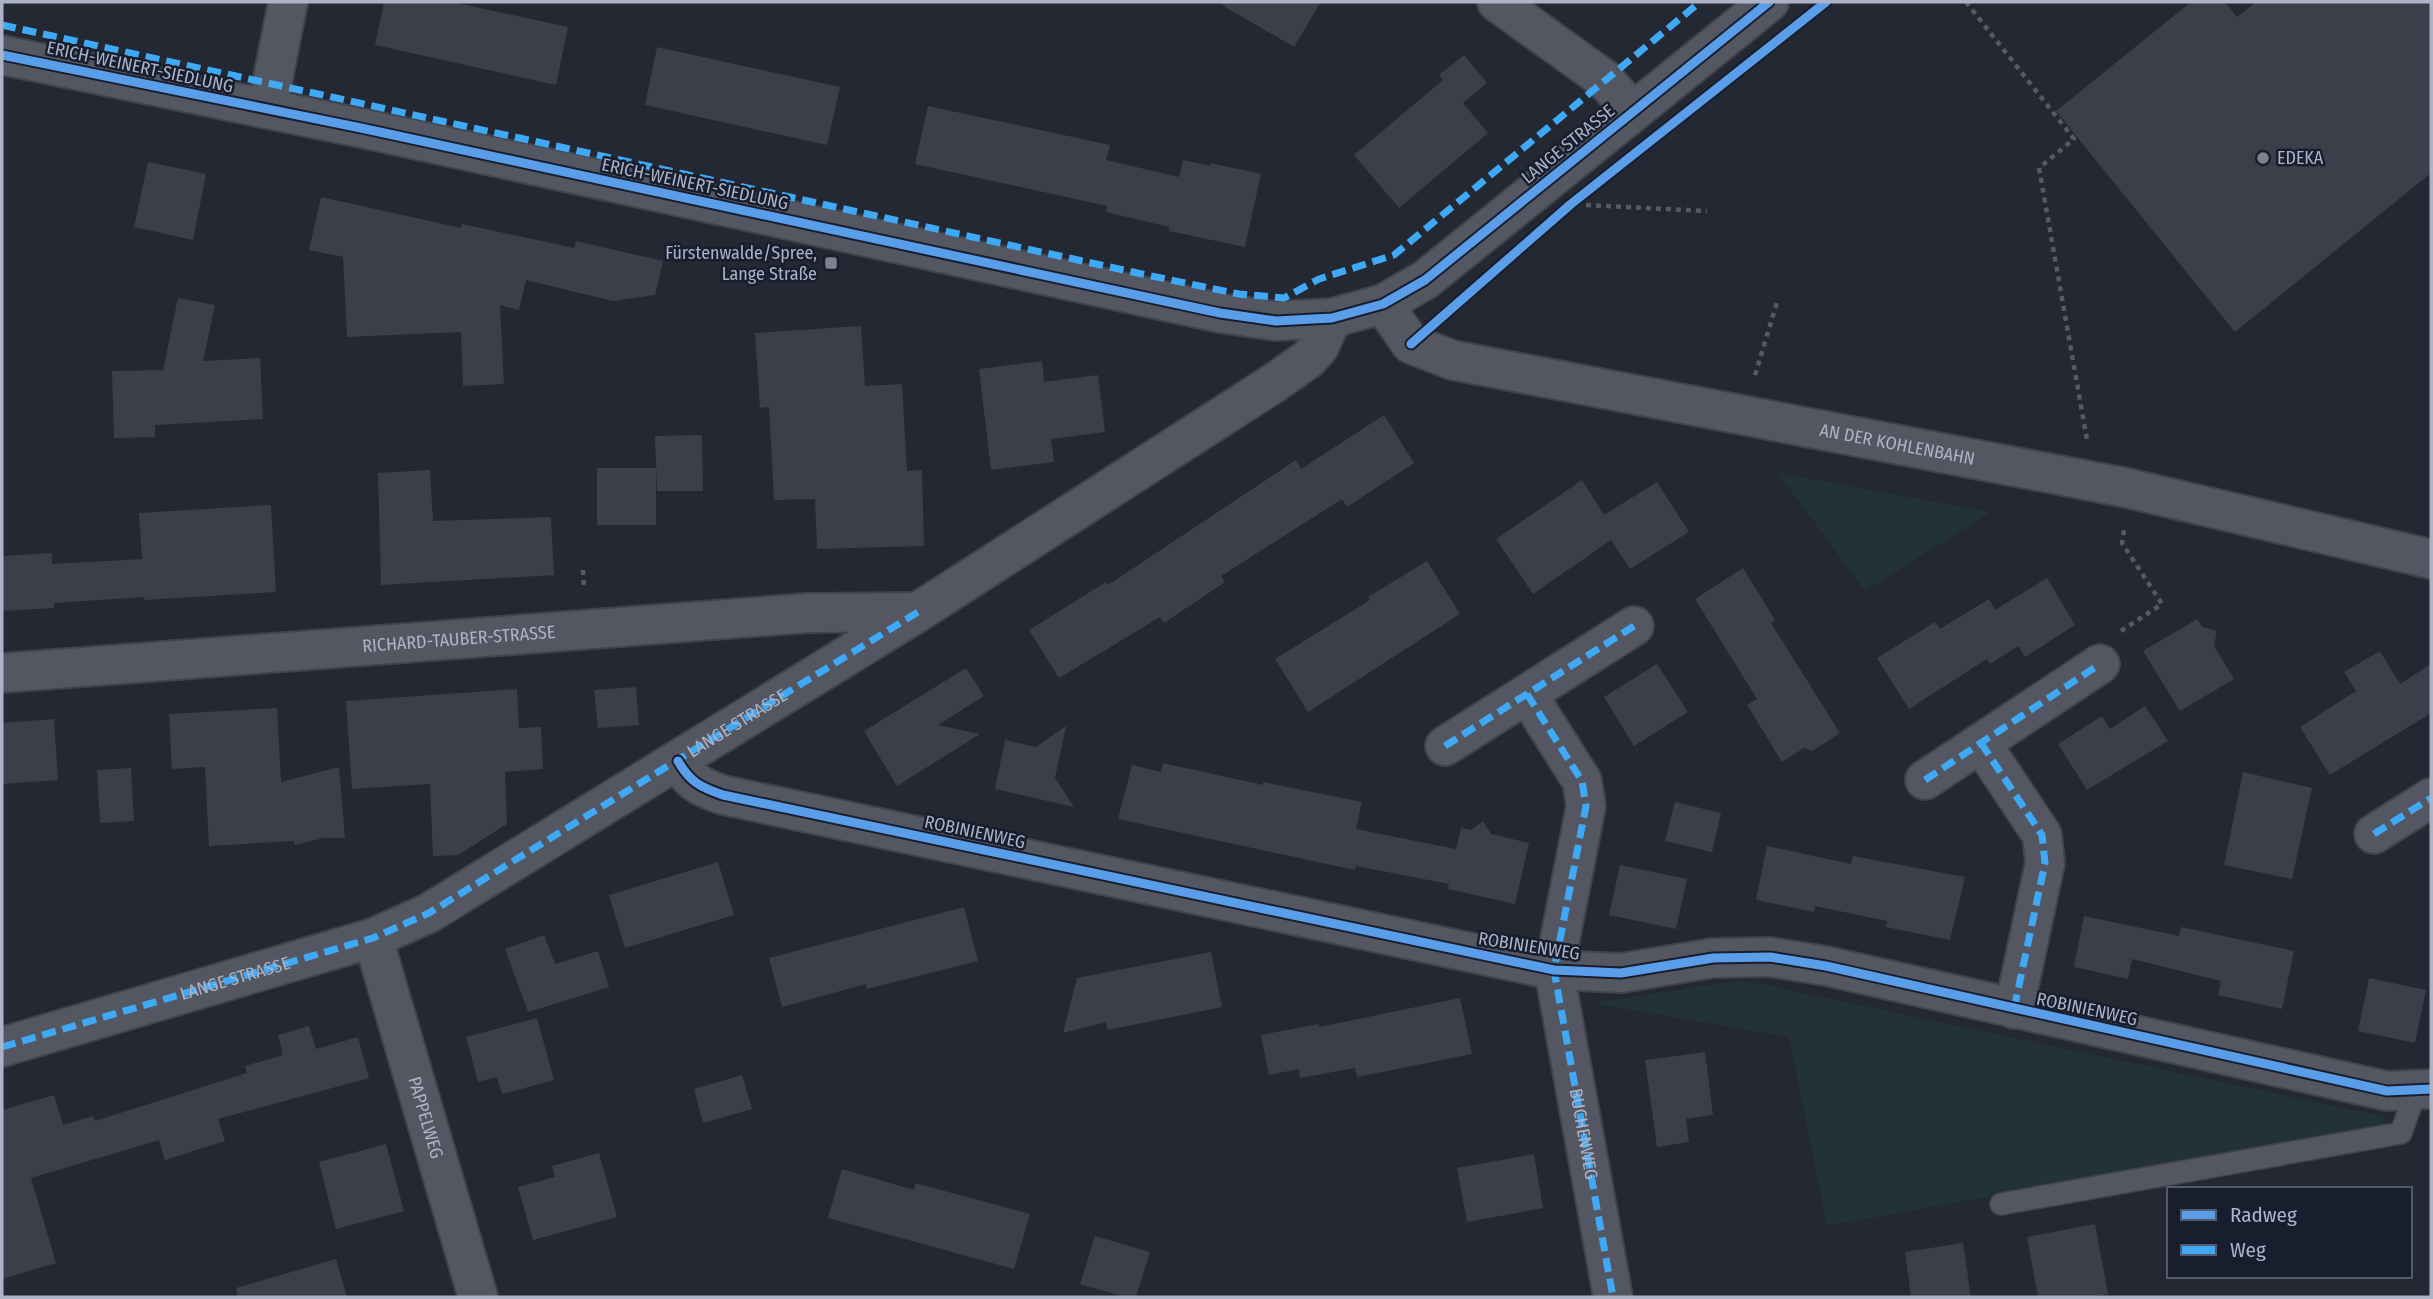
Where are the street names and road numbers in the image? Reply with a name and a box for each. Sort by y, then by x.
street label: ERICH-WEINERT-SIEDLUNG [45,36,235,98]
street label: LANGE STRASSE [1517,100,1619,188]
street label: ERICH-WEINERT-SIEDLUNG [600,153,790,215]
street label: AN DER KOHLENBAHN [1818,419,1977,470]
street label: RICHARD-TAUBER-STRASSE [362,621,556,657]
street label: LANGE STRASSE [683,684,791,762]
street label: ROBINIENWEG [923,811,1027,853]
street label: ROBINIENWEG [1477,927,1581,965]
street label: LANGE STRASSE [178,952,293,1005]
street label: ROBINIENWEG [2035,988,2139,1030]
street label: PAPPELWEG [403,1074,448,1161]
street label: BUCHENWEG [1565,1087,1603,1181]

